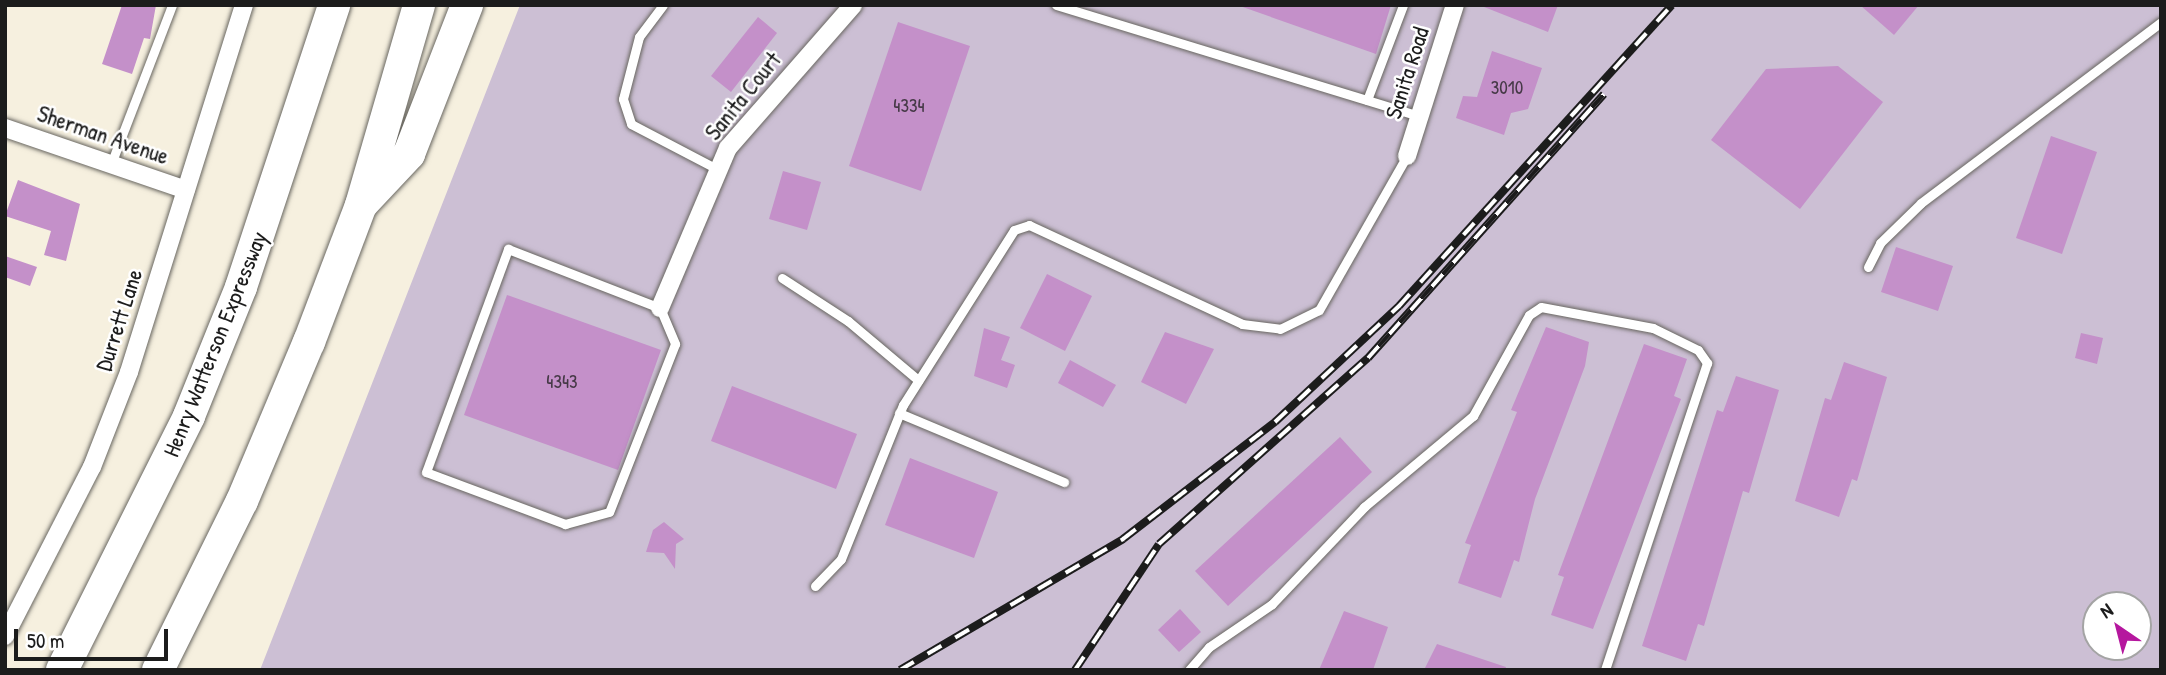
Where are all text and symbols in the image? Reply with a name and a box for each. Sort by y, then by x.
street label: Sanita Road [1379,24,1435,122]
street label: Sanita Court [699,46,787,146]
house number: 3010 [1491,77,1523,99]
house number: 4334 [893,95,925,117]
street label: Sherman Avenue [34,100,172,170]
street label: Henry Watterson Expressway [157,227,273,461]
street label: Durrett Lane [90,266,148,374]
house number: 4343 [546,371,578,393]
north arrow [2082,591,2152,661]
text: N [2094,597,2118,624]
scale bar [18,616,172,660]
text: 50 m [27,626,64,655]

